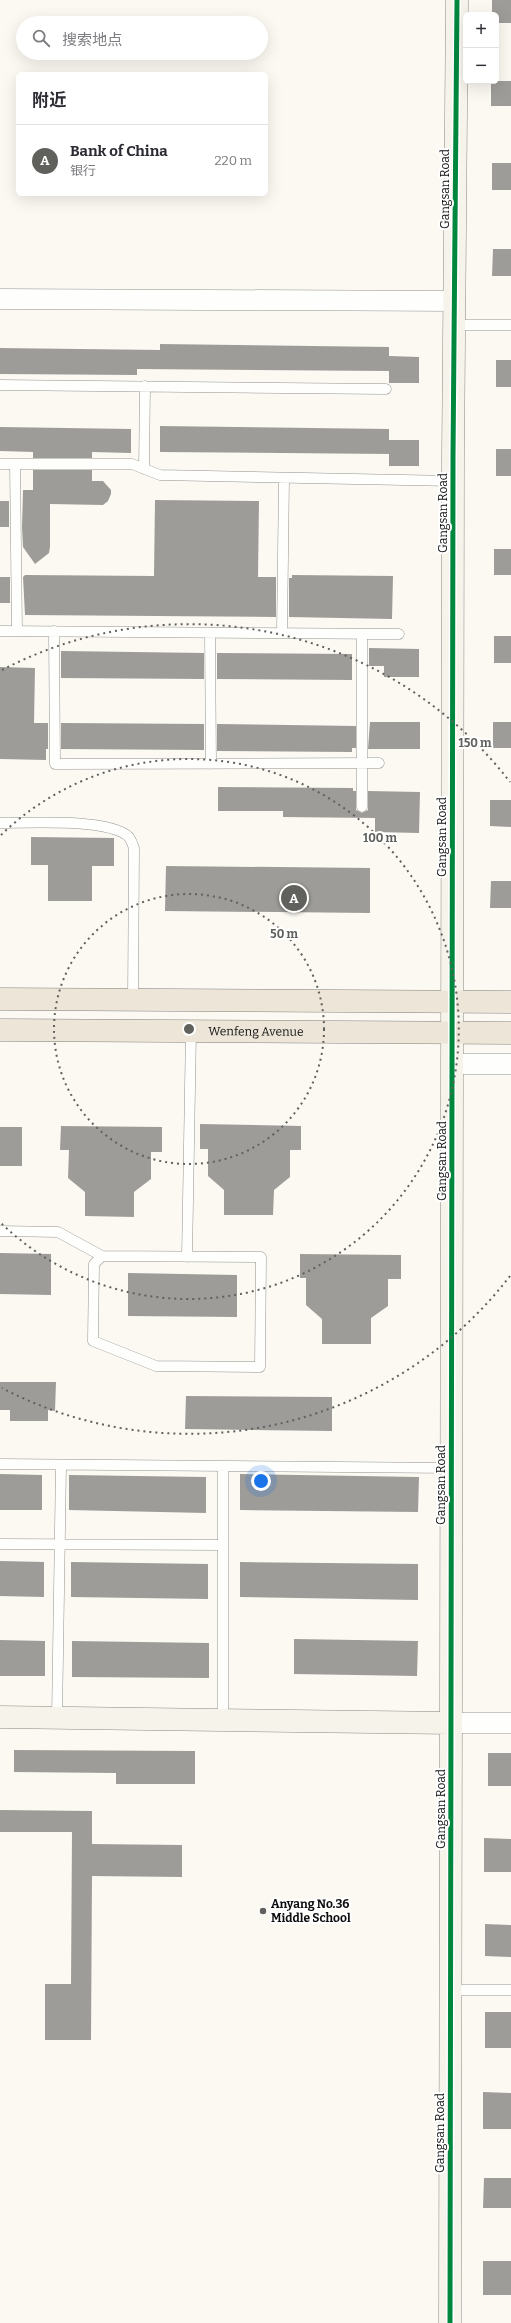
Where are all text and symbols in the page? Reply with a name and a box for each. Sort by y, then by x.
map controls [463,12,499,84]
button: + [463,12,499,48]
search box [16,16,268,60]
icon: search [30,27,52,49]
text: 搜索地点 [62,31,122,49]
button: − [463,48,499,84]
text: 附近 [32,90,66,111]
text: Bank of China [70,142,168,160]
street label: Gangsan Road [438,149,452,229]
text: A [40,153,50,168]
text: 220 m [215,153,252,168]
text: 银行 [70,163,96,178]
street label: Gangsan Road [436,473,450,553]
text: 150 m [459,736,492,750]
street label: Gangsan Road [435,797,449,877]
text: 100 m [363,831,398,845]
pin: A [281,883,307,913]
text: 50 m [270,927,298,941]
centre of rings [182,1022,196,1036]
street label: Wenfeng Avenue [208,1024,304,1039]
street label: Gangsan Road [435,1121,449,1201]
street label: Gangsan Road [434,1445,448,1525]
your location [251,1471,271,1491]
street label: Gangsan Road [434,1769,448,1849]
place label: Anyang No.36 Middle School [271,1897,351,1925]
marker: Anyang No.36 Middle School [258,1906,268,1916]
street label: Gangsan Road [433,2093,447,2173]

